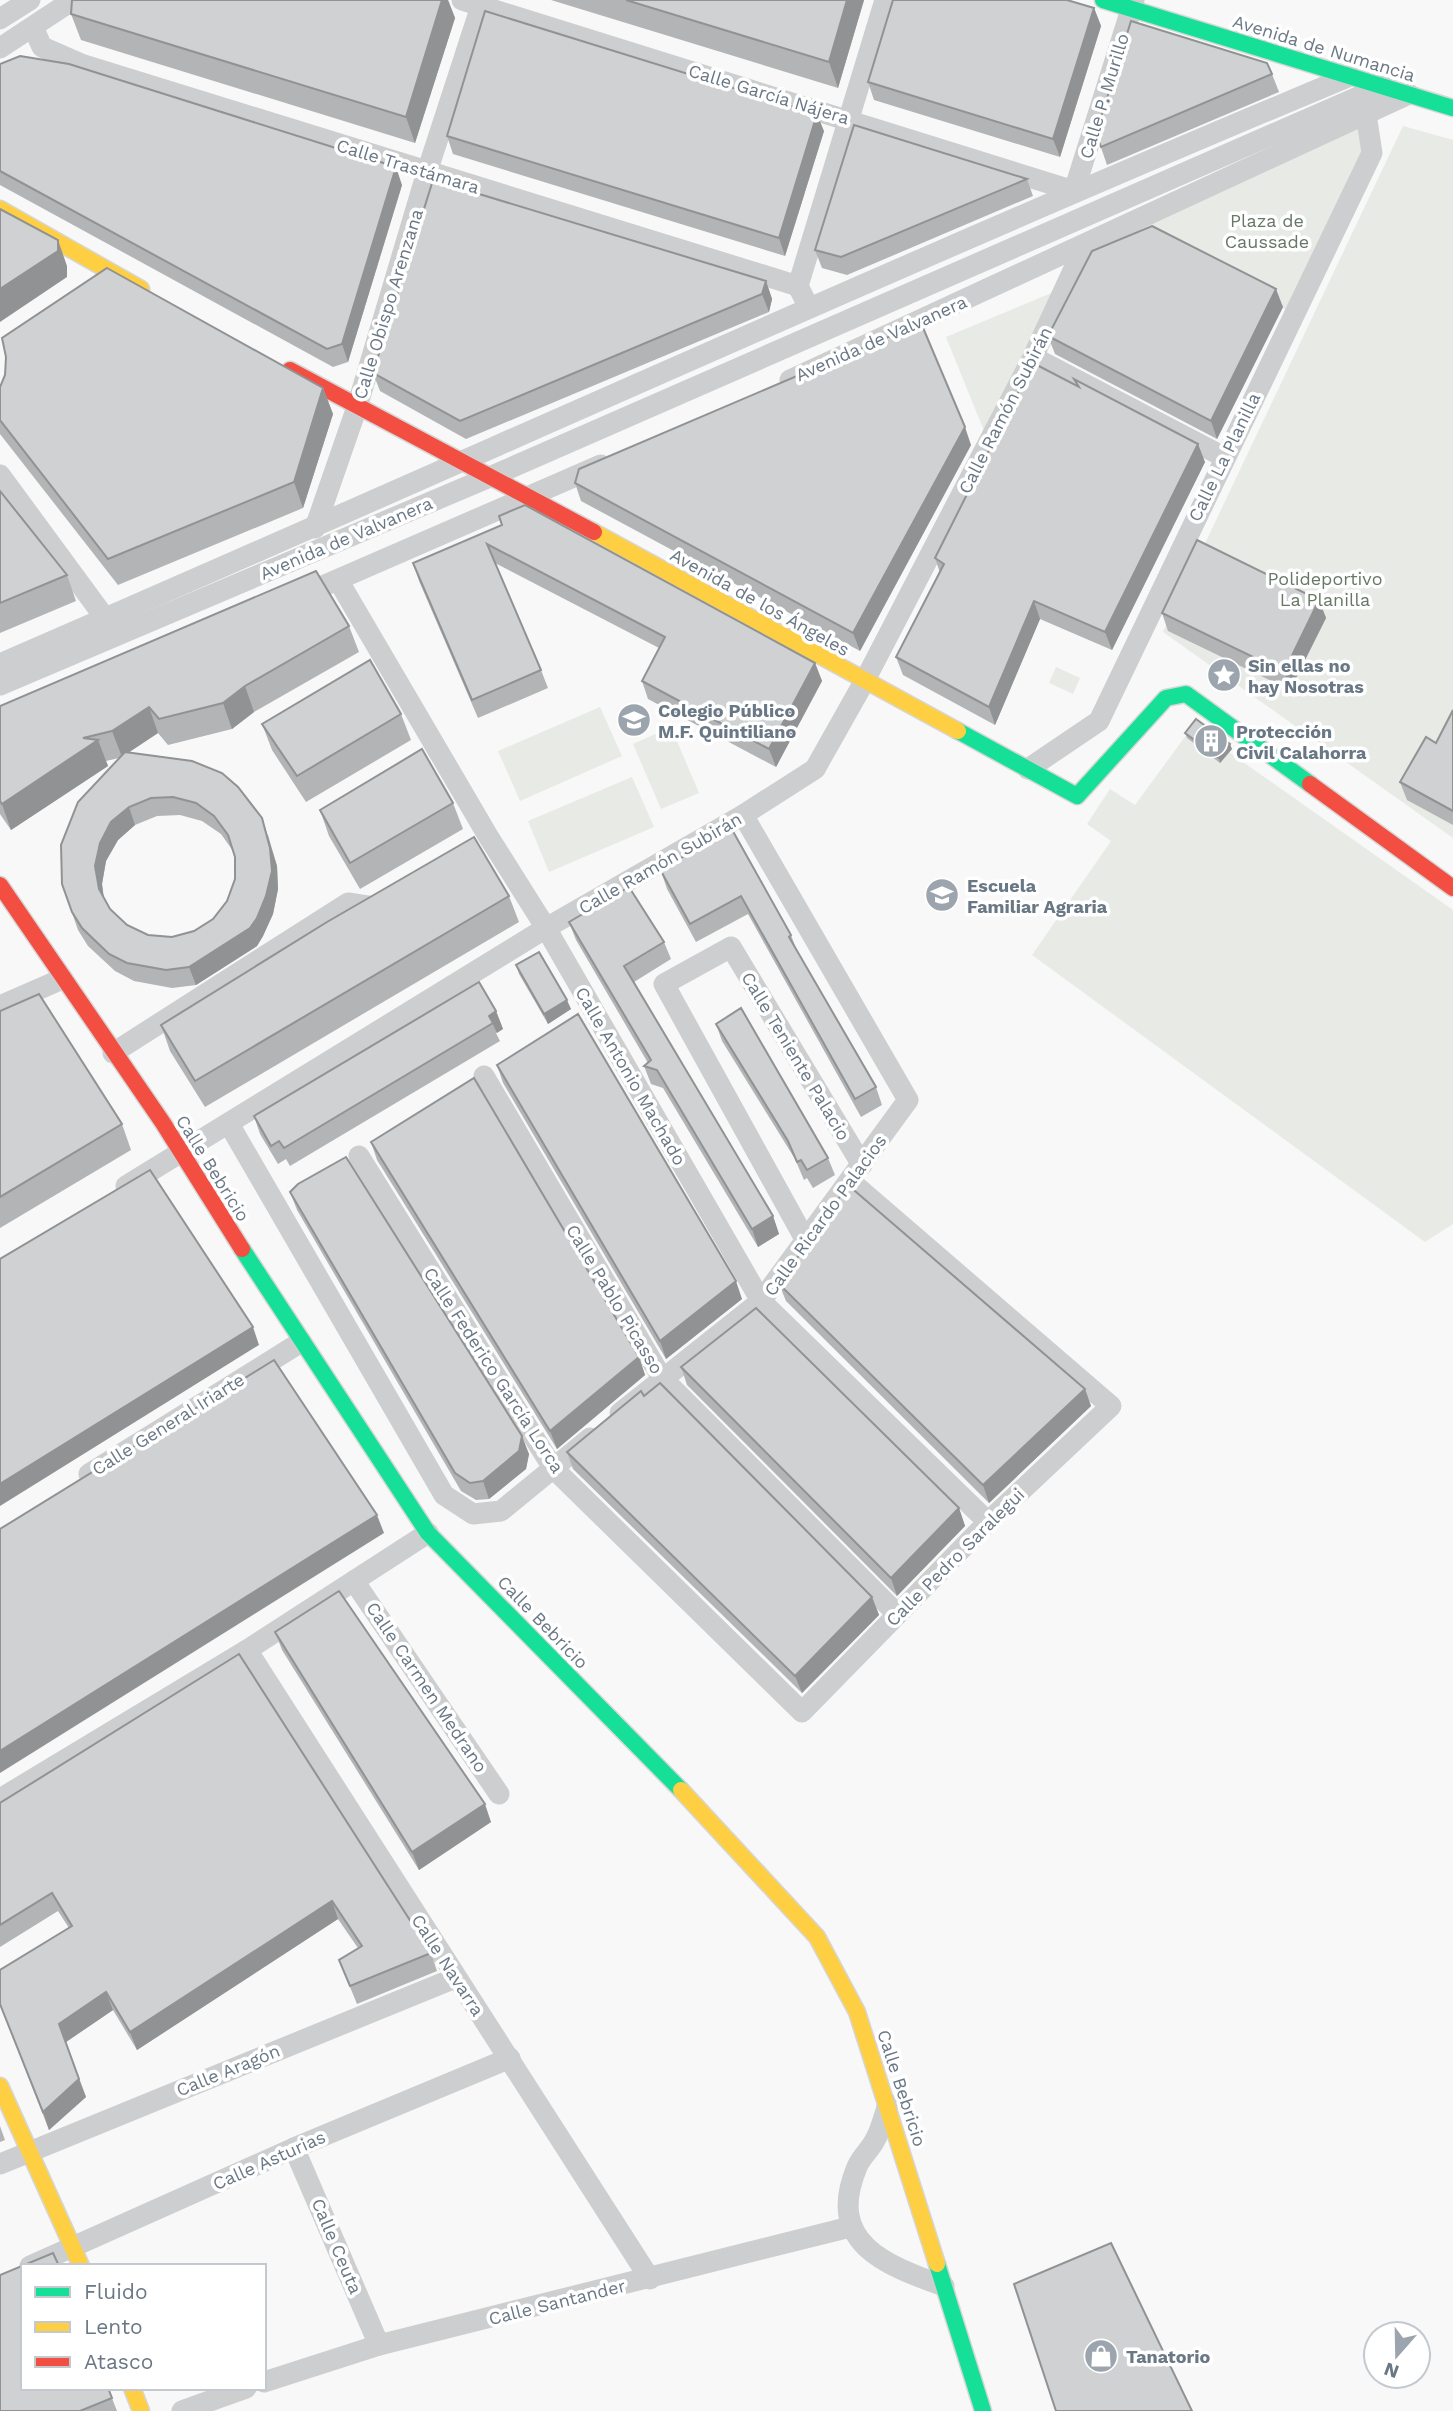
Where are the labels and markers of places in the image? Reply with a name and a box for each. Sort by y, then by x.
place label: Sin ellas no hay Nosotras [1248,655,1364,697]
place icon: Sin ellas no hay Nosotras [1205,656,1243,694]
place label: Colegio Público M.F. Quintiliano [658,700,796,742]
school or university icon: Colegio Público M.F. Quintiliano [615,701,653,739]
place label: Protección Civil Calahorra [1236,721,1367,763]
building icon: Protección Civil Calahorra [1192,722,1230,760]
place label: Escuela Familiar Agraria [967,875,1108,917]
school or university icon: Escuela Familiar Agraria [923,876,961,914]
shop icon: Tanatorio [1082,2337,1120,2375]
place label: Tanatorio [1126,2346,1210,2367]

